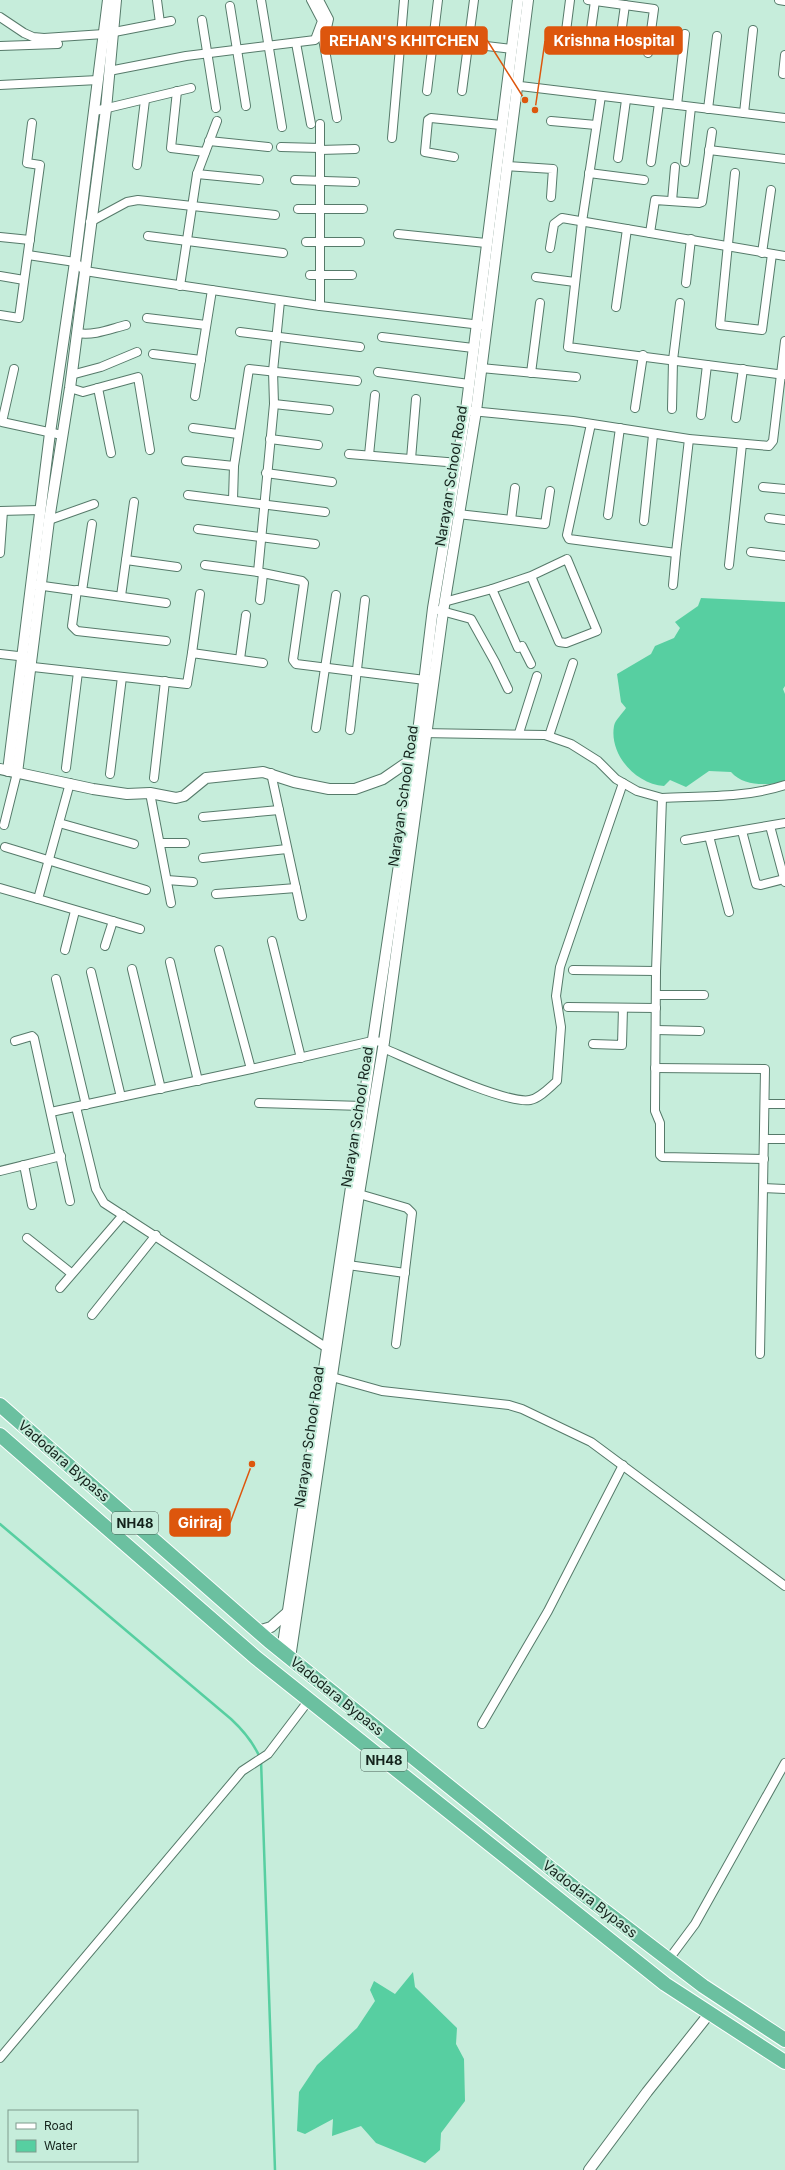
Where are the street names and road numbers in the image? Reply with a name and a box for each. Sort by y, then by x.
street label: Narayan School Road [431,404,470,548]
street label: Narayan School Road [384,724,421,868]
street label: Narayan School Road [337,1045,376,1189]
street label: Narayan School Road [290,1365,327,1509]
street label: Vadodara Bypass [15,1416,114,1505]
road number: NH48 [112,1512,158,1534]
street label: Vadodara Bypass [287,1653,388,1739]
road number: NH48 [361,1749,407,1771]
street label: Vadodara Bypass [539,1856,641,1941]

